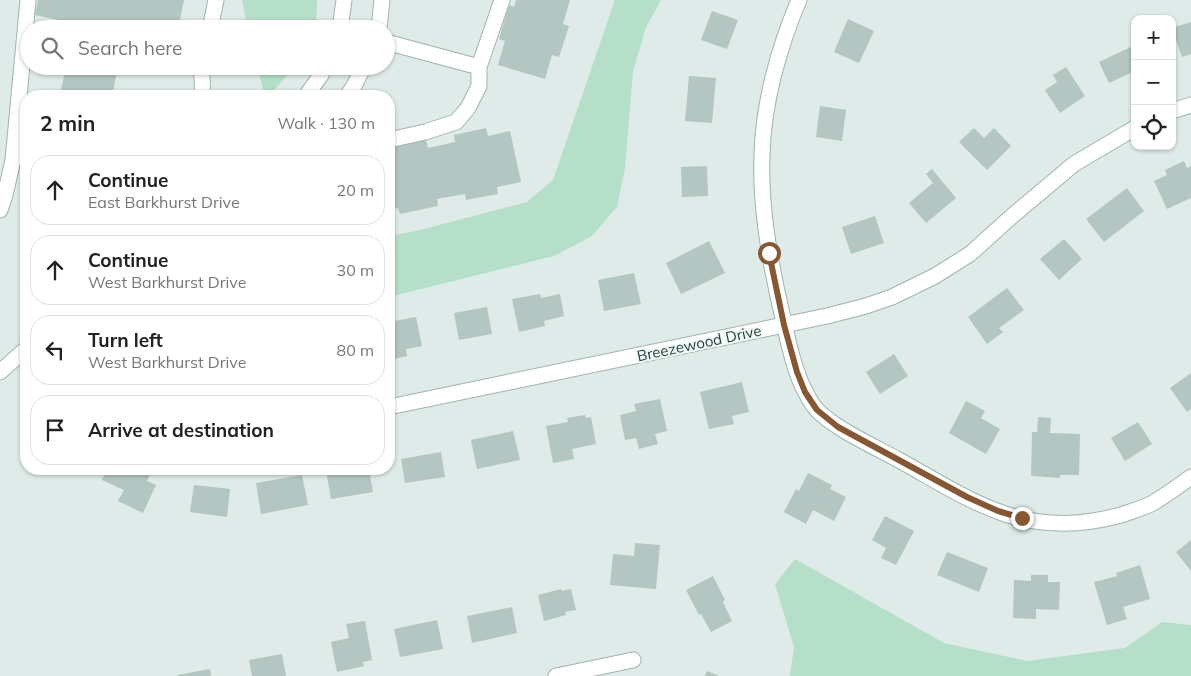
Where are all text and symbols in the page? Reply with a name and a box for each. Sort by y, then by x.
map controls [1131,15,1176,150]
button: + [1131,15,1176,60]
search box [20,20,395,75]
icon: search [38,34,66,62]
text: Search here [78,36,182,60]
button: − [1131,60,1176,105]
button: locate [1131,105,1176,150]
text: 2 min [40,110,95,136]
text: Walk · 130 m [277,113,375,133]
text: Continue [88,168,168,192]
icon: ahead [41,176,69,204]
text: 20 m [337,180,374,200]
text: East Barkhurst Drive [88,192,240,212]
route start [758,242,781,265]
text: Continue [88,248,168,272]
icon: ahead [41,256,69,284]
text: 30 m [337,260,374,280]
text: West Barkhurst Drive [88,272,246,292]
street label: Breezewood Drive [635,321,763,365]
text: Turn left [88,328,163,352]
icon: left [41,336,69,364]
text: 80 m [337,340,374,360]
text: West Barkhurst Drive [88,352,246,372]
icon: arrive [41,416,69,444]
text: Arrive at destination [88,418,274,442]
route end [1011,507,1034,530]

